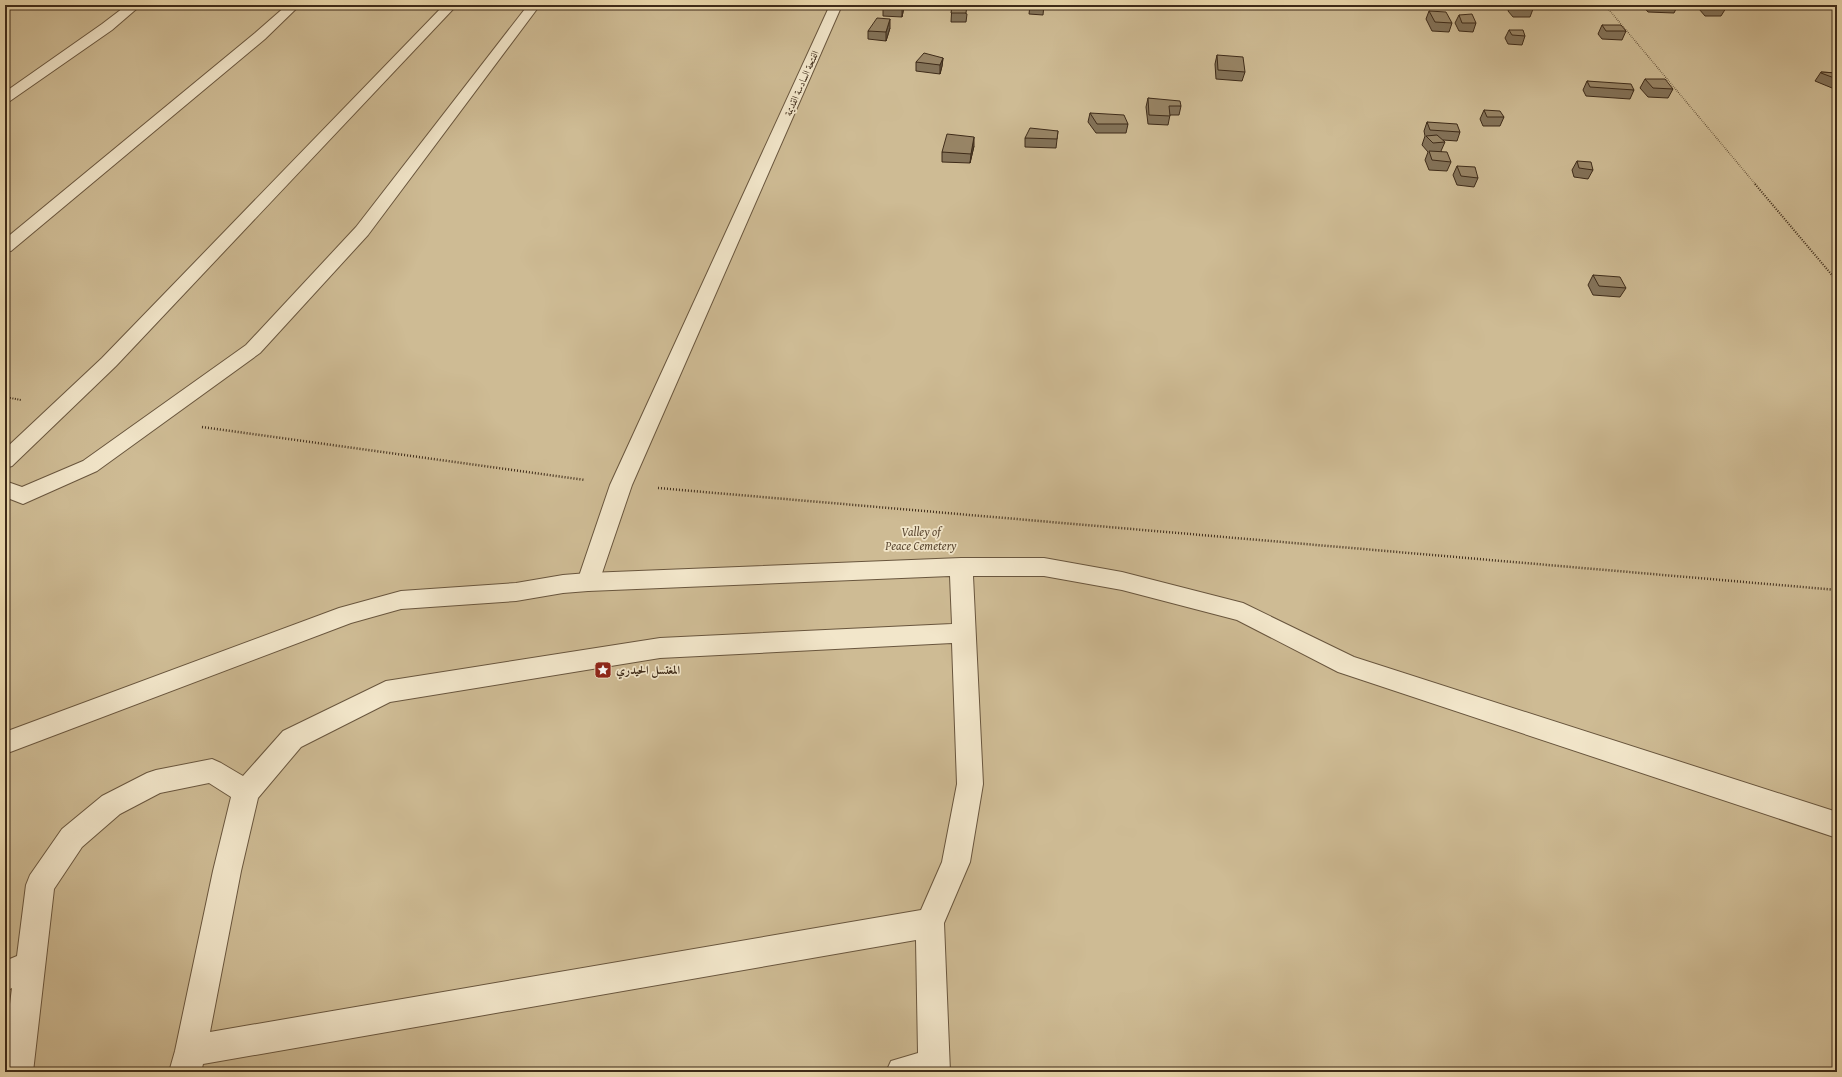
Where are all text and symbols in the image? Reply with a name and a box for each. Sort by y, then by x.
street label: الفتحة السادسة القديمة [780,48,823,118]
park label: Valley of Peace Cemetery [884,523,957,554]
place icon: المغتسل الحيدري [593,660,613,680]
place label: المغتسل الحيدري [616,661,680,680]

